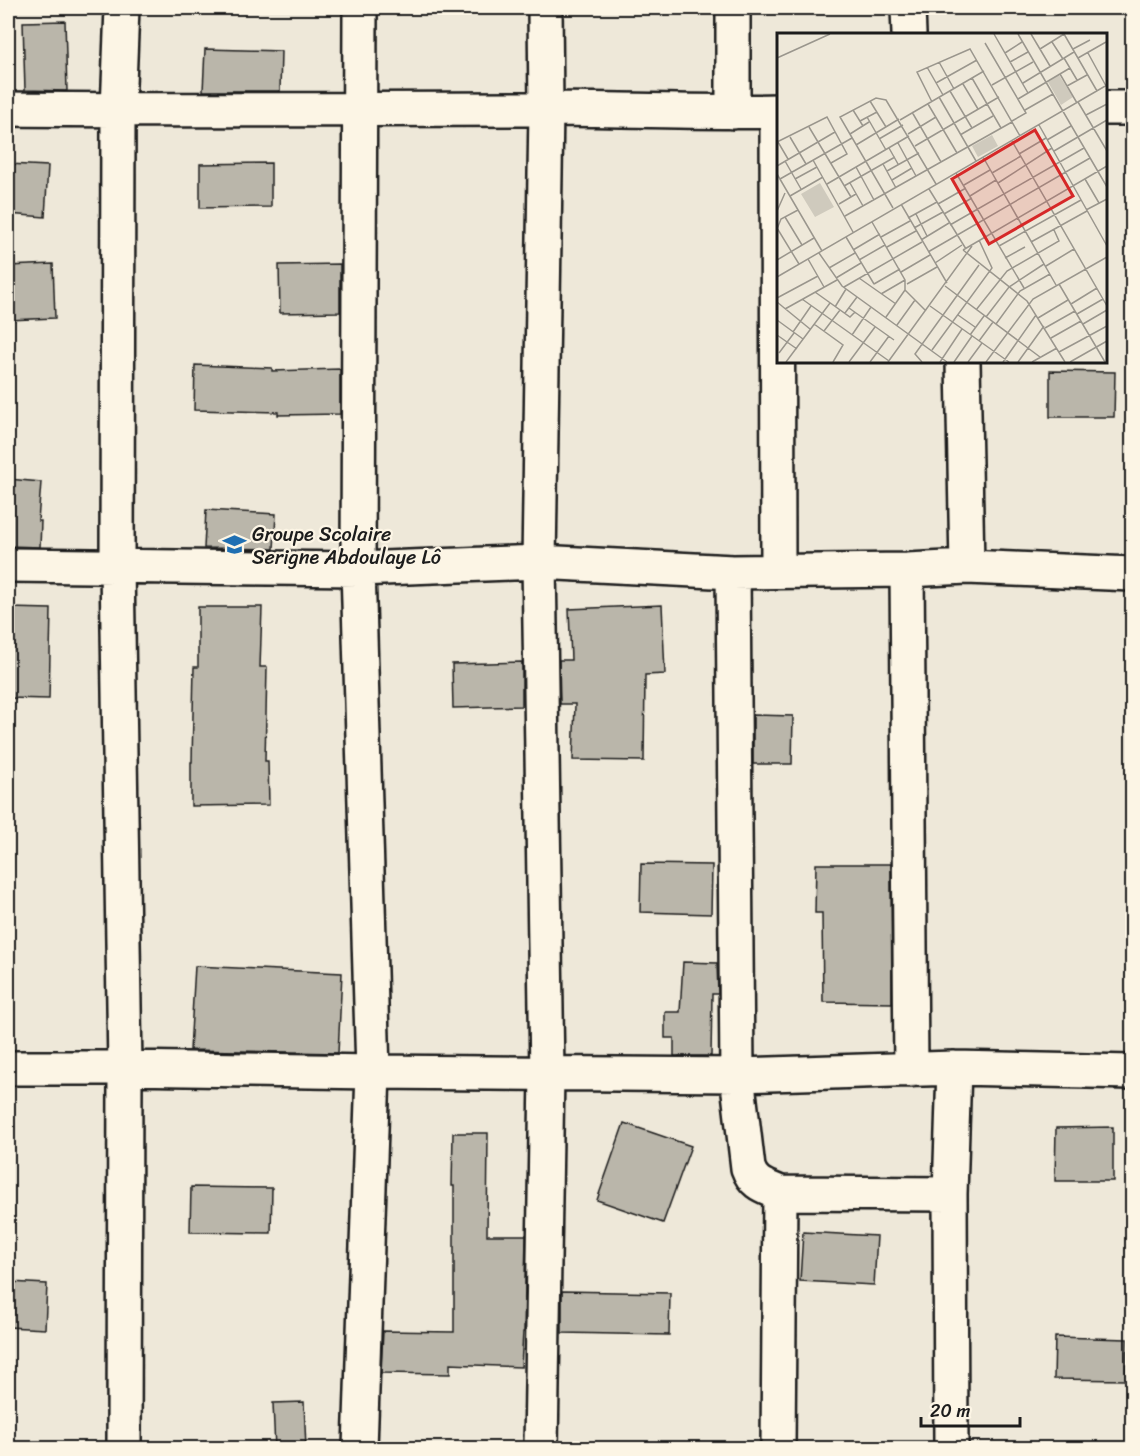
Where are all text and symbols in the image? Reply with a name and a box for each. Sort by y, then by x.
inset map [777,33,1107,363]
place label: Groupe Scolaire Serigne Abdoulaye Lô [252,517,442,575]
school or university icon: Groupe Scolaire Serigne Abdoulaye Lô [221,532,247,558]
scale bar [921,1390,1020,1428]
text: 20 m [930,1395,970,1427]

